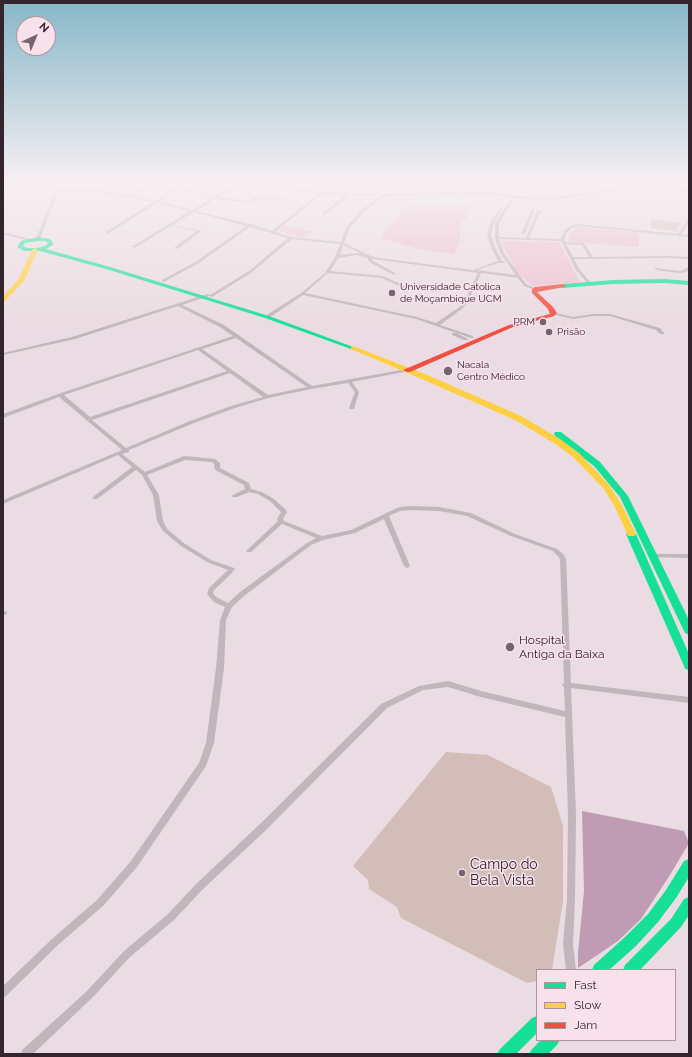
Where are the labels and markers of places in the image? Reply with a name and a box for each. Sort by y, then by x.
place label: Universidade Catolica de Moçambique UCM [400,281,501,304]
marker: Universidade Catolica de Moçambique UCM [387,288,397,298]
place label: PRM [513,316,535,328]
marker: PRM [538,317,548,327]
place label: Prisão [557,326,585,338]
marker: Prisão [544,327,554,337]
place label: Nacala Centro Médico [457,359,525,382]
marker: Nacala Centro Médico [442,365,454,377]
place label: Hospital Antiga da Baixa [519,633,604,661]
marker: Hospital Antiga da Baixa [504,641,516,653]
place label: Campo do Bela Vista [470,857,538,890]
marker: Campo do Bela Vista [457,868,467,878]

